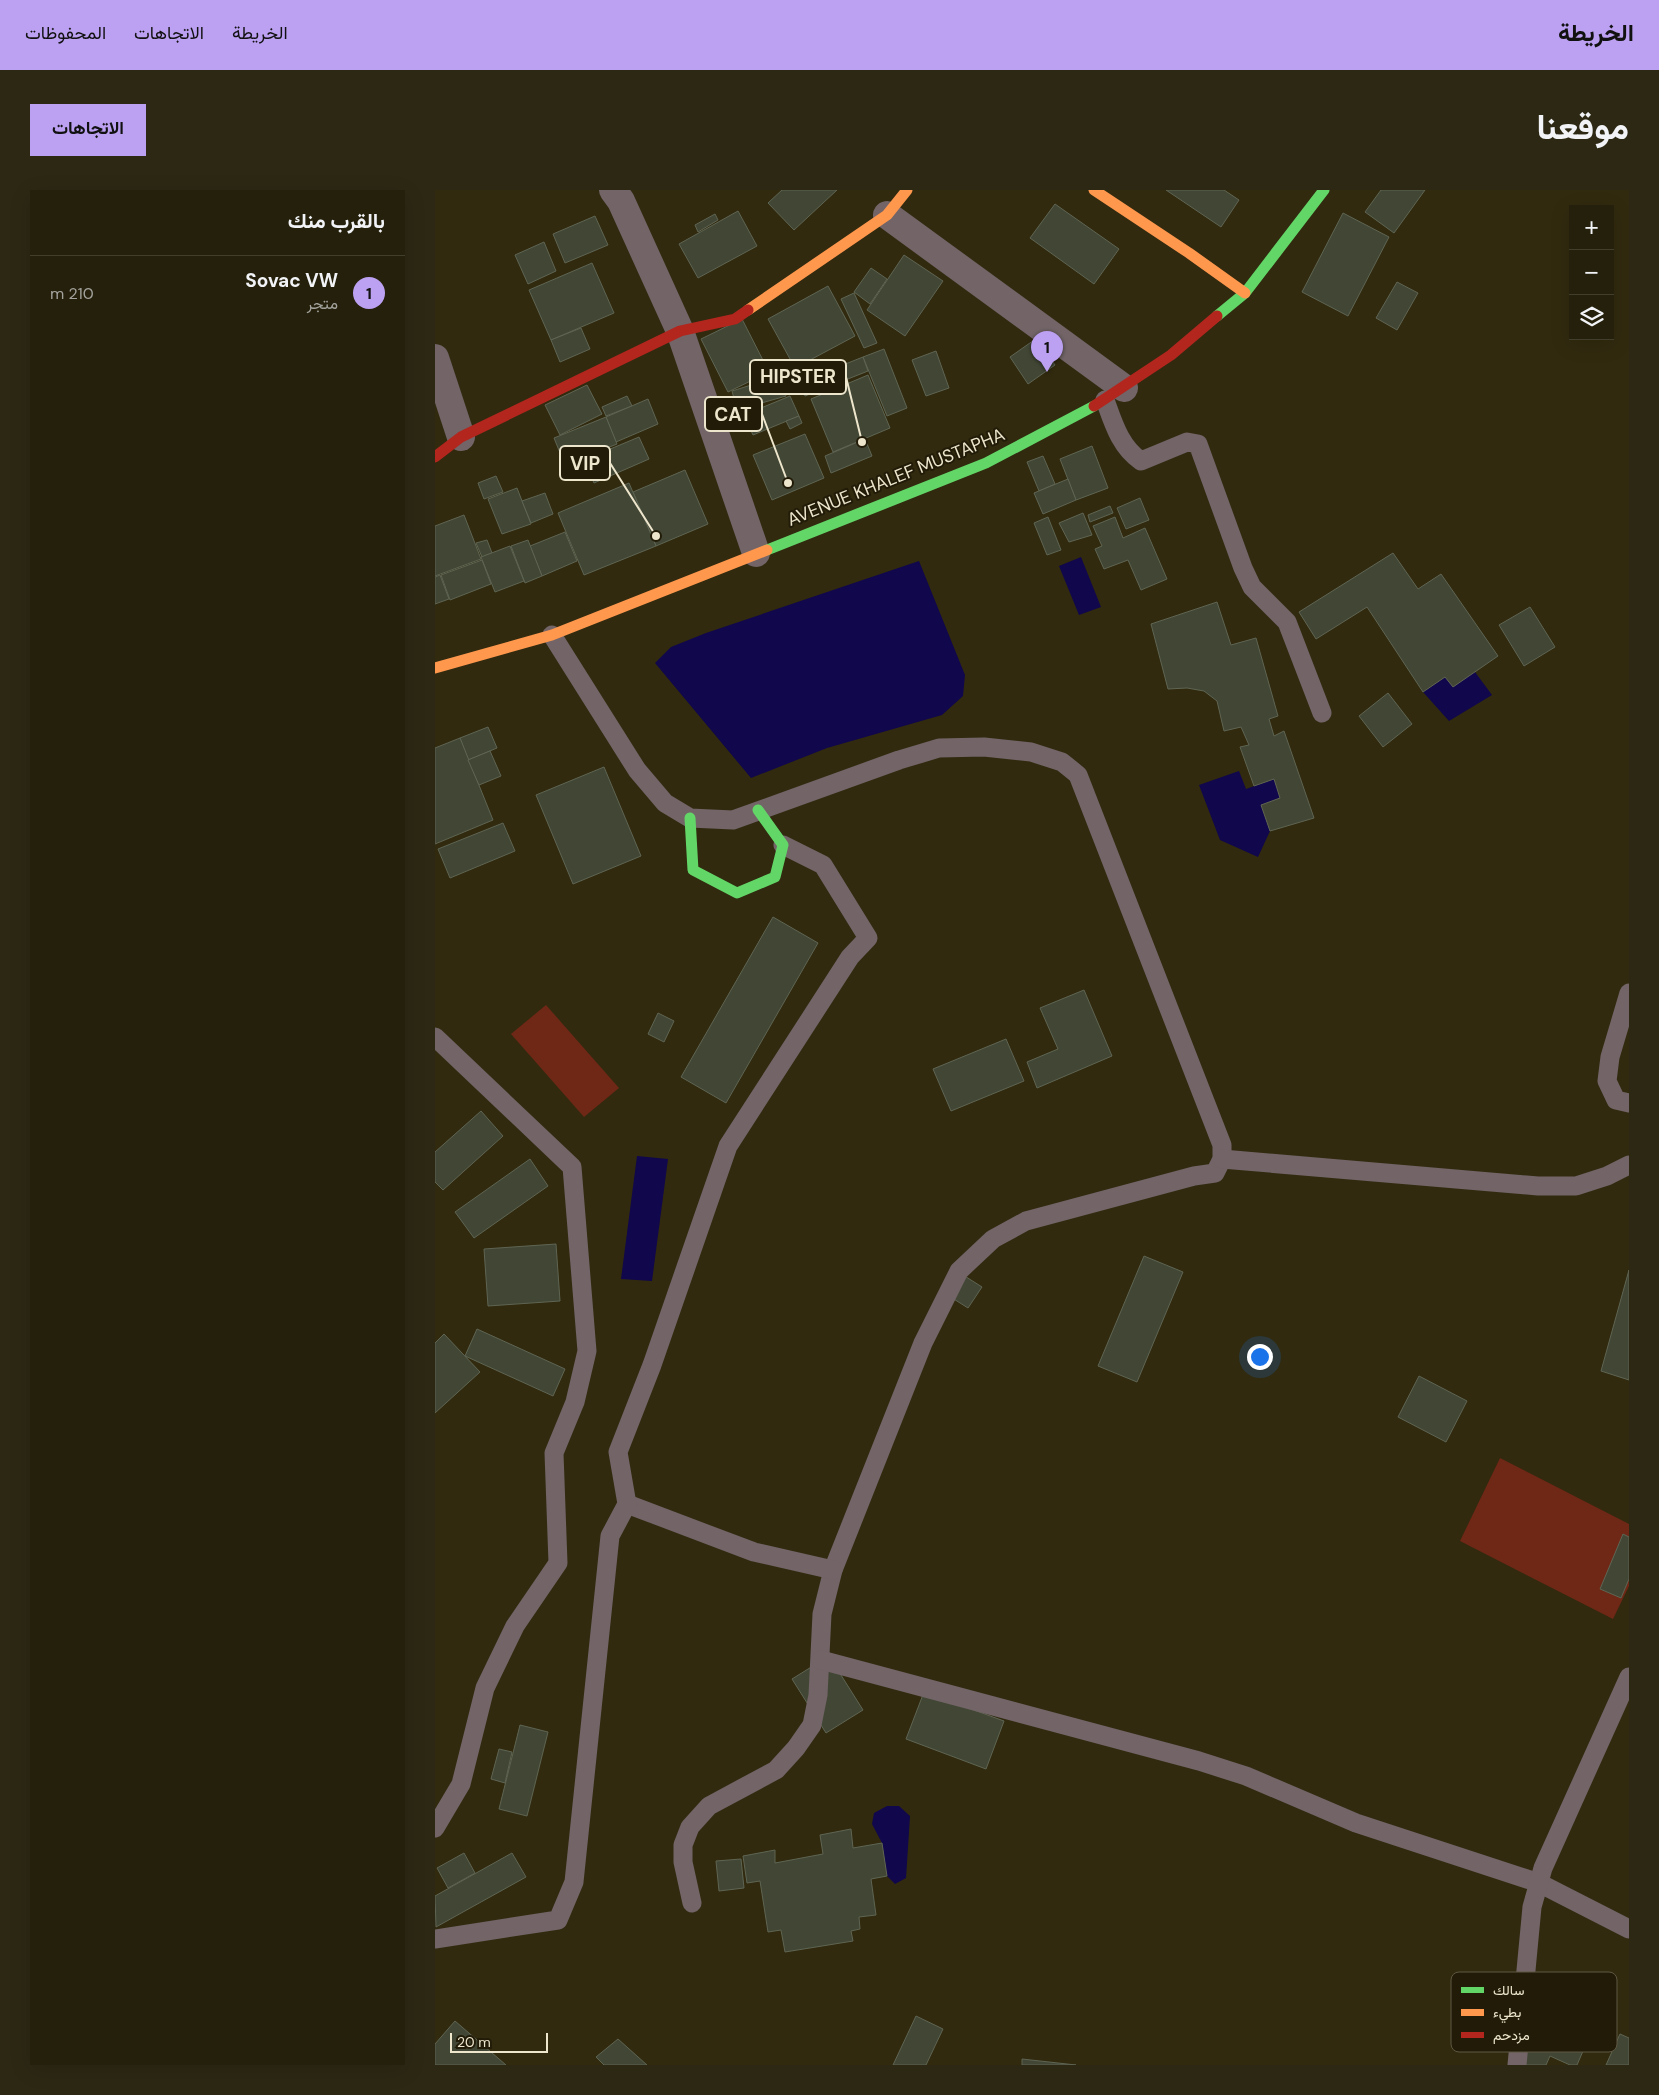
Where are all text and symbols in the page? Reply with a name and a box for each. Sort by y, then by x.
text: الخريطة [1558,17,1634,48]
text: المحفوظات [25,21,106,45]
text: الاتجاهات [134,21,204,45]
text: الخريطة [232,21,288,45]
button: الاتجاهات [30,104,146,156]
text: موقعنا [1536,104,1629,150]
map controls [1569,205,1614,340]
button: + [1569,205,1614,250]
text: بالقرب منك [288,207,385,235]
button: − [1569,250,1614,295]
text: Sovac VW [245,268,338,293]
text: 210 m [50,283,94,304]
text: 1 [366,283,372,304]
text: متجر [307,293,338,314]
button: layers [1569,295,1614,340]
pin: 1 [1031,331,1063,372]
callout: HIPSTER [750,360,846,394]
text: HIPSTER [760,364,836,389]
callout: CAT [705,397,762,431]
text: CAT [714,402,752,427]
street label: AVENUE KHALEF MUSTAPHA [784,422,1008,532]
callout: VIP [560,446,610,480]
text: VIP [570,451,600,476]
your location [1247,1344,1273,1370]
legend [1451,1972,1617,2052]
text: سالك [1493,1981,1524,1999]
text: بطيء [1493,2003,1521,2024]
text: مزدحم [1493,2026,1530,2044]
scale bar [450,2030,547,2053]
text: 20 m [457,2033,491,2051]

